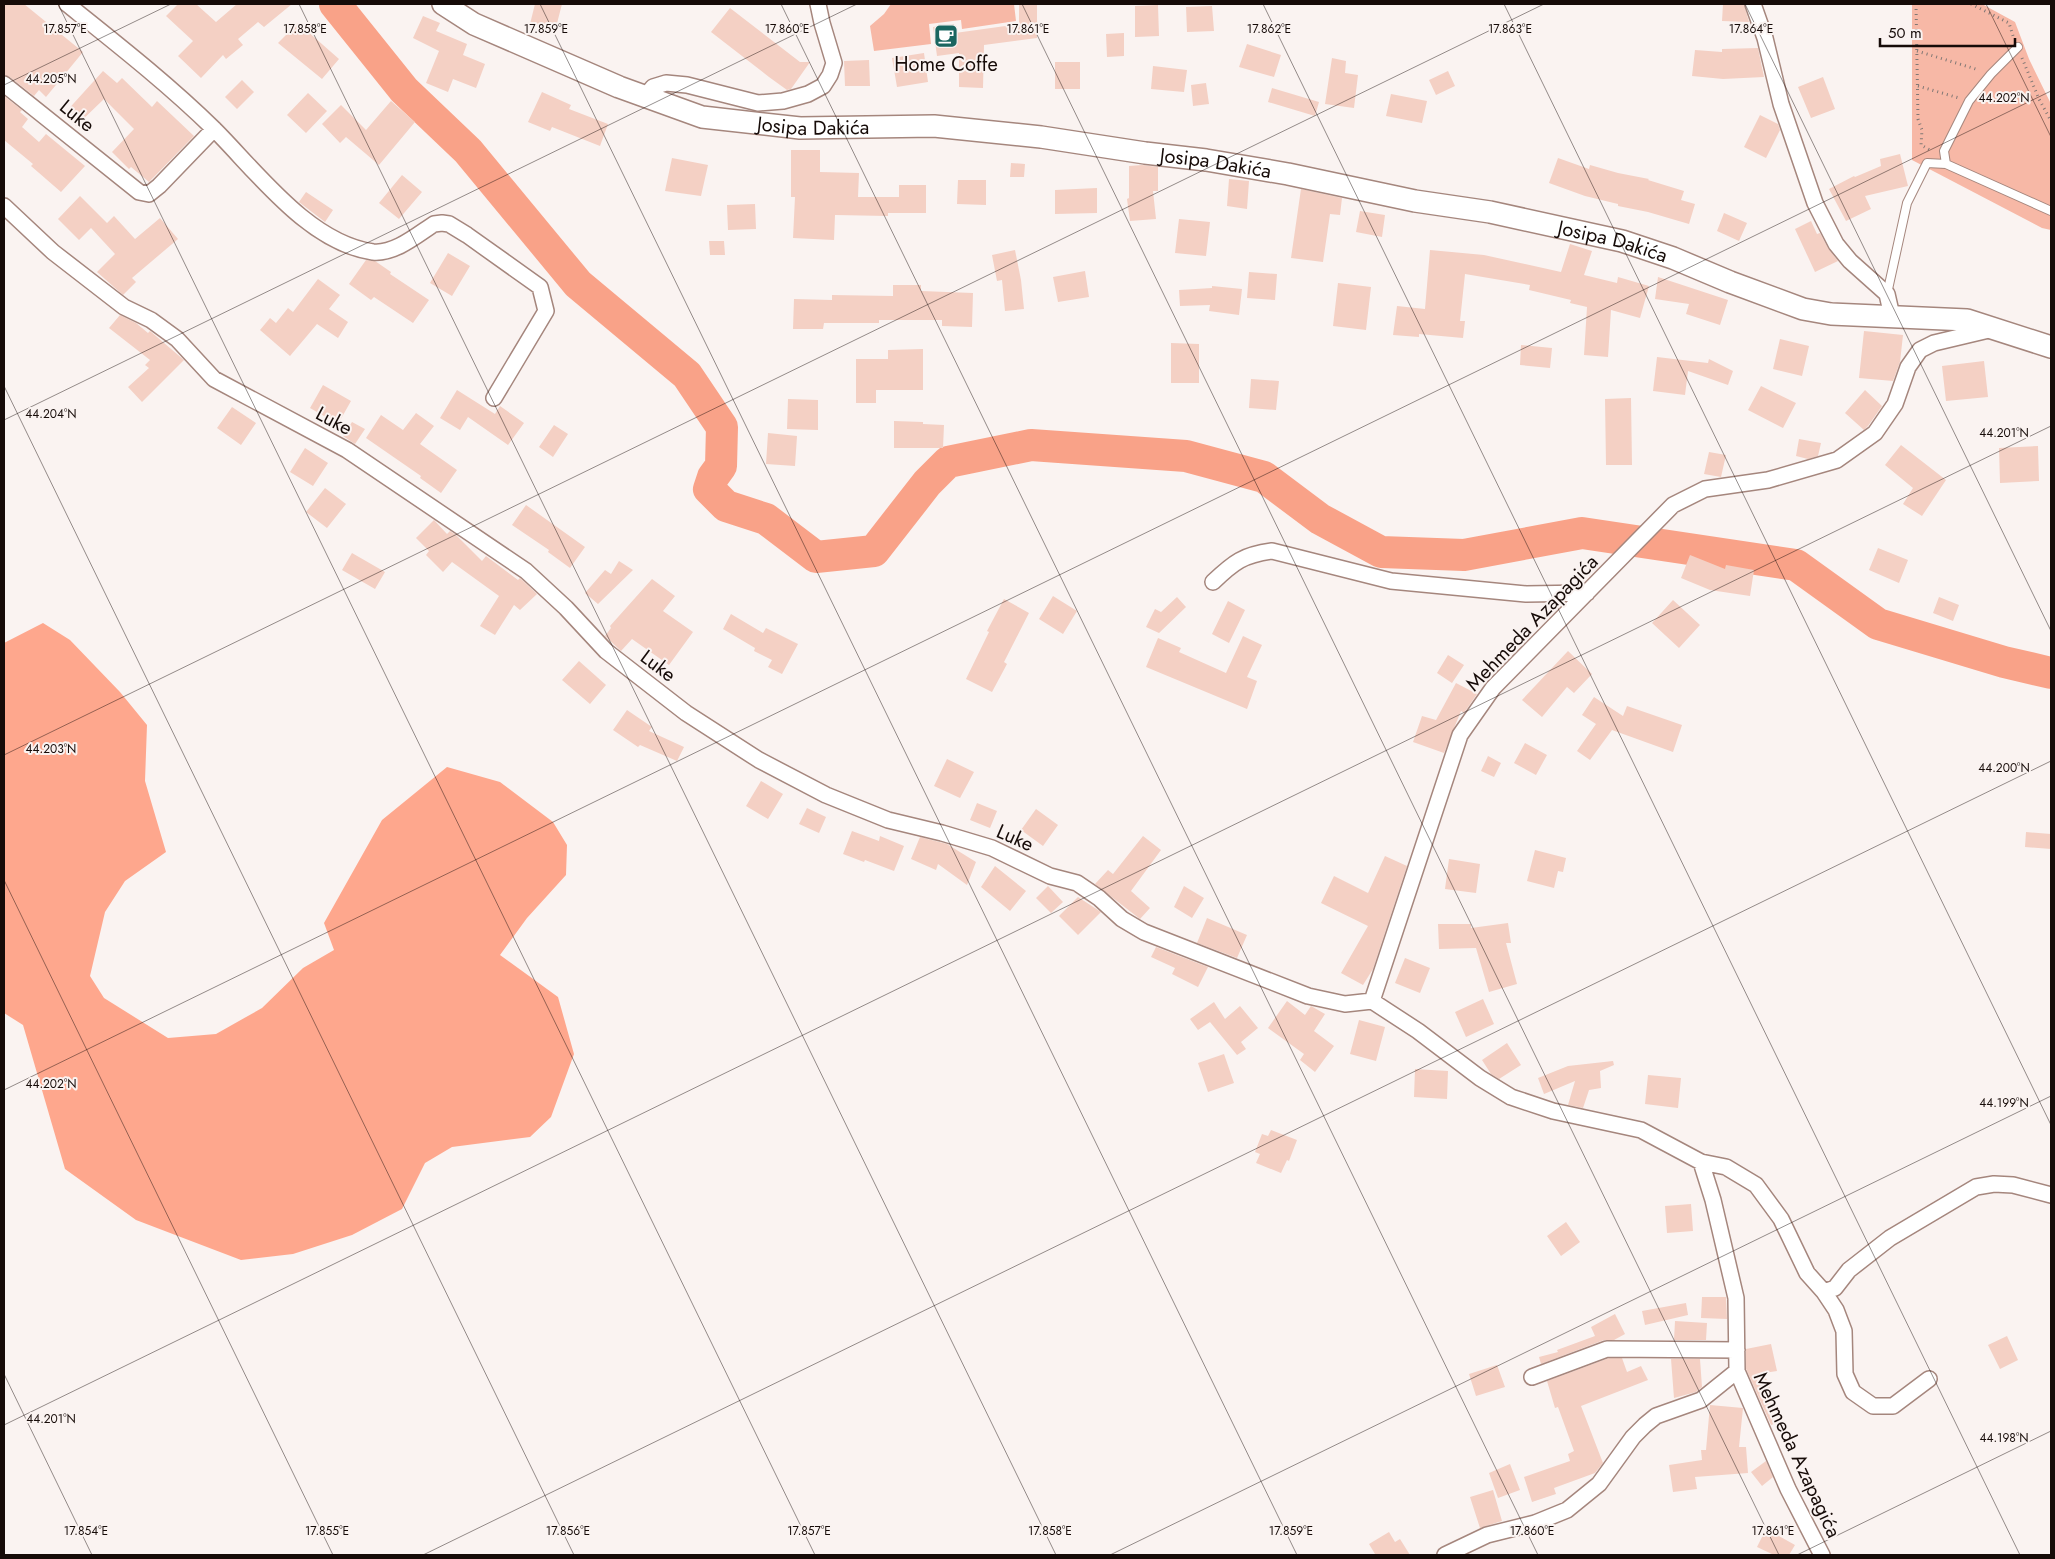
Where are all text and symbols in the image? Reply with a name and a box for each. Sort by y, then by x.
scale bar [1880,15,2015,47]
text: 17.857°E [43,20,87,38]
text: 17.858°E [283,20,327,38]
text: 17.859°E [524,20,568,38]
text: 17.860°E [765,20,809,38]
text: 17.861°E [1007,20,1049,38]
text: 17.862°E [1247,20,1291,38]
text: 17.863°E [1488,20,1532,38]
text: 17.864°E [1729,20,1773,38]
text: 50 m [1888,22,1922,44]
cafe icon: Home Coffe [933,23,959,49]
place label: Home Coffe [894,50,998,79]
text: 44.205°N [25,70,77,88]
text: 44.202°N [1978,89,2030,107]
street label: Luke [53,93,101,139]
street label: Josipa Dakića [753,108,870,143]
street label: Josipa Dakića [1155,140,1274,185]
street label: Josipa Dakića [1552,212,1671,270]
street label: Luke [310,399,358,443]
text: 44.204°N [25,405,77,423]
text: 44.201°N [1979,424,2029,442]
street label: Mehmeda Azapagića [1459,548,1605,698]
street label: Luke [634,643,682,689]
text: 44.203°N [26,740,76,758]
text: 44.200°N [1978,759,2030,777]
street label: Luke [992,817,1038,859]
text: 44.202°N [25,1075,77,1093]
text: 44.199°N [1979,1094,2029,1112]
street label: Mehmeda Azapagića [1746,1367,1848,1543]
text: 44.201°N [26,1410,76,1428]
text: 44.198°N [1979,1429,2029,1447]
text: 17.854°E [64,1522,108,1540]
text: 17.855°E [305,1522,349,1540]
text: 17.856°E [546,1522,590,1540]
text: 17.857°E [787,1522,831,1540]
text: 17.858°E [1028,1522,1072,1540]
text: 17.859°E [1269,1522,1313,1540]
text: 17.860°E [1510,1522,1554,1540]
text: 17.861°E [1752,1522,1794,1540]

